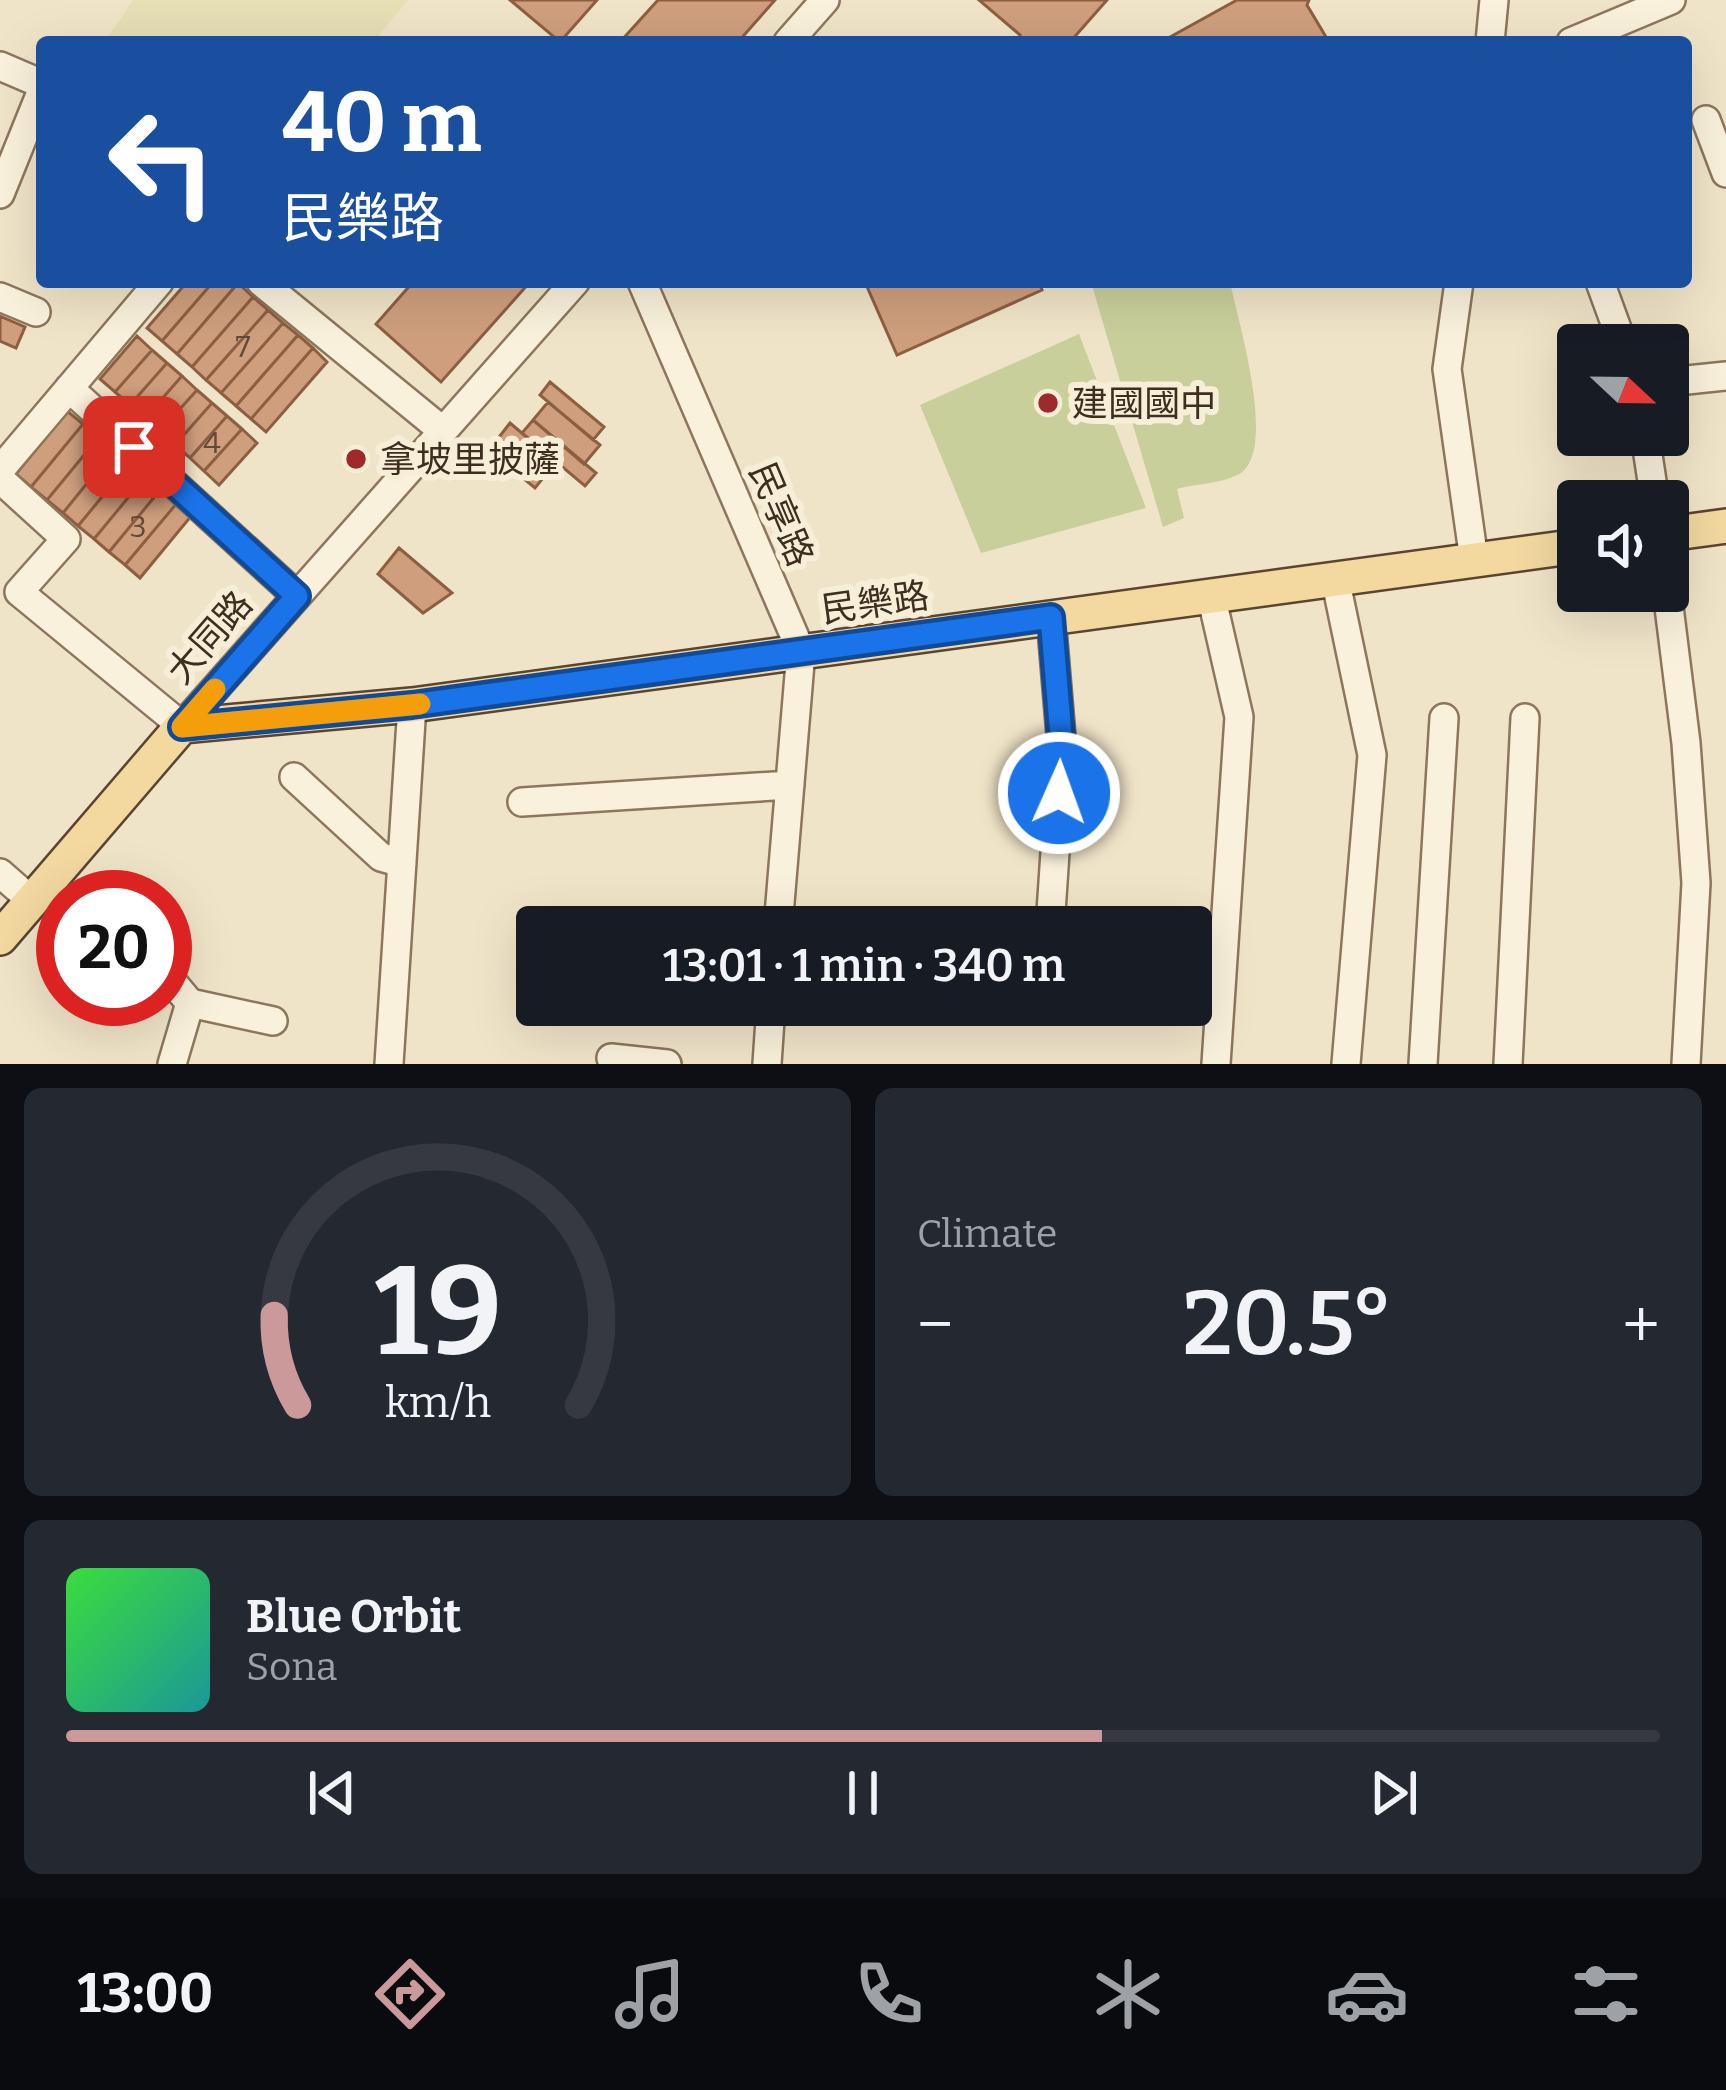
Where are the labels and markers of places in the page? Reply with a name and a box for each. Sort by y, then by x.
place label: 建國國中 [1072,382,1216,426]
marker: 建國國中 [1035,390,1061,416]
pin [83,396,185,498]
place label: 拿坡里披薩 [380,438,560,482]
marker: 拿坡里披薩 [343,446,369,472]

